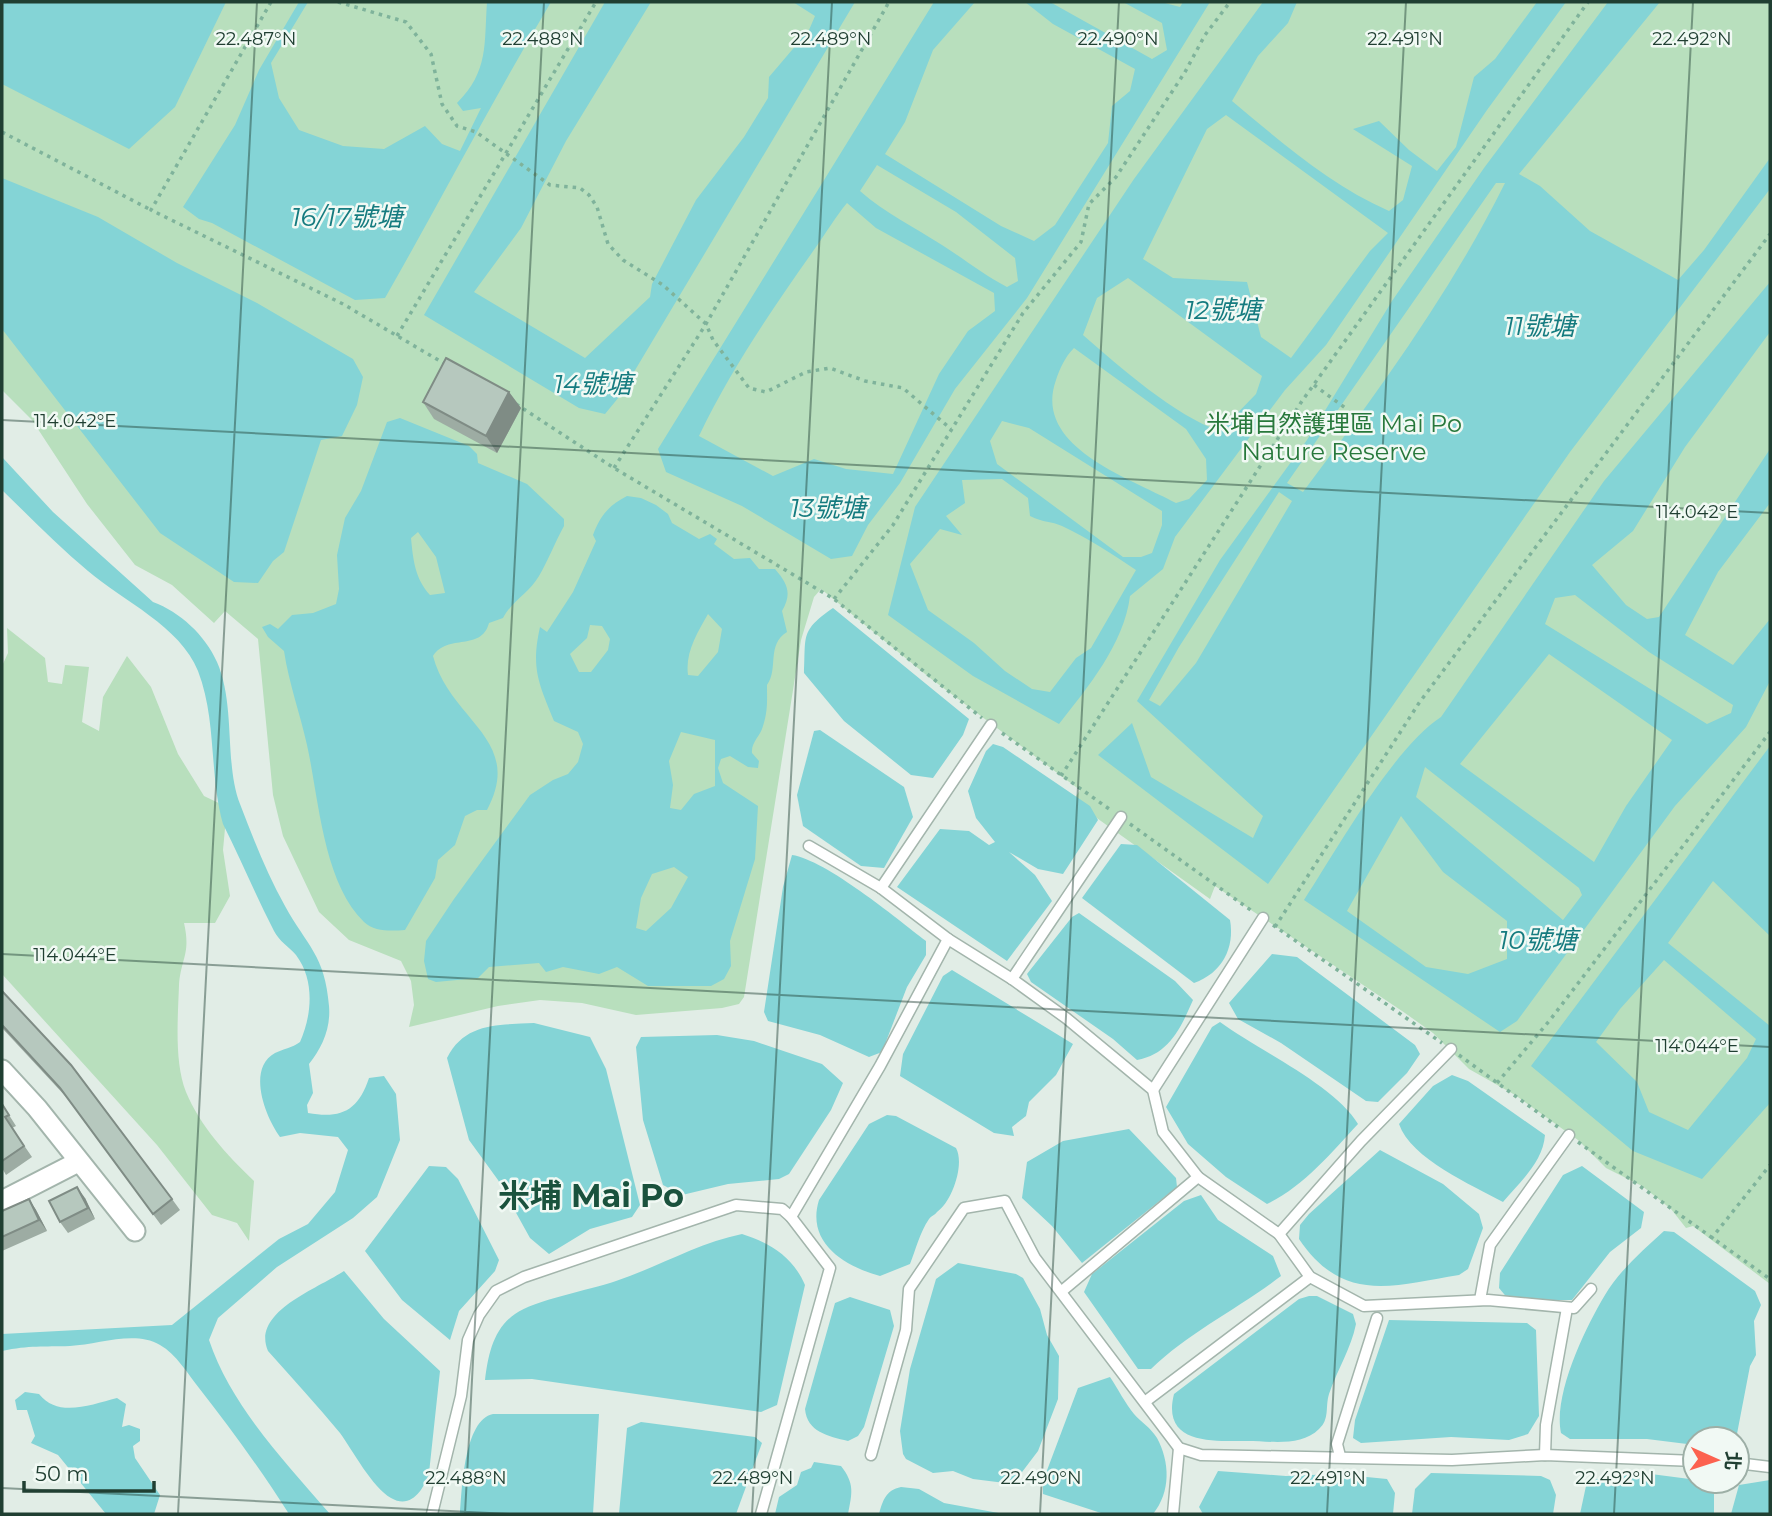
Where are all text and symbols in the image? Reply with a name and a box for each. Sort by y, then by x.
text: 22.487°N [216,28,296,50]
text: 22.488°N [502,28,584,50]
text: 22.489°N [791,28,871,50]
text: 22.490°N [1077,28,1159,50]
text: 22.491°N [1367,28,1443,50]
text: 22.492°N [1652,28,1732,50]
water label: 16/17號塘 [291,201,407,233]
water label: 12號塘 [1185,294,1265,326]
water label: 11號塘 [1505,310,1579,342]
water label: 14號塘 [554,368,636,400]
park label: 米埔自然護理區 Mai Po Nature Reserve [1206,409,1462,466]
text: 114.042°E [34,410,116,432]
water label: 13號塘 [790,492,870,524]
text: 114.042°E [1656,501,1738,523]
water label: 10號塘 [1499,924,1581,956]
text: 114.044°E [33,944,117,966]
text: 114.044°E [1655,1035,1739,1057]
district label: 米埔 Mai Po [498,1176,684,1215]
north arrow [1681,1425,1751,1495]
scale bar [24,1450,154,1494]
text: 北 [1720,1451,1744,1471]
text: 50 m [35,1461,89,1486]
text: 22.488°N [425,1467,507,1489]
text: 22.489°N [713,1467,793,1489]
text: 22.490°N [1000,1467,1082,1489]
text: 22.491°N [1290,1467,1366,1489]
text: 22.492°N [1575,1467,1655,1489]

